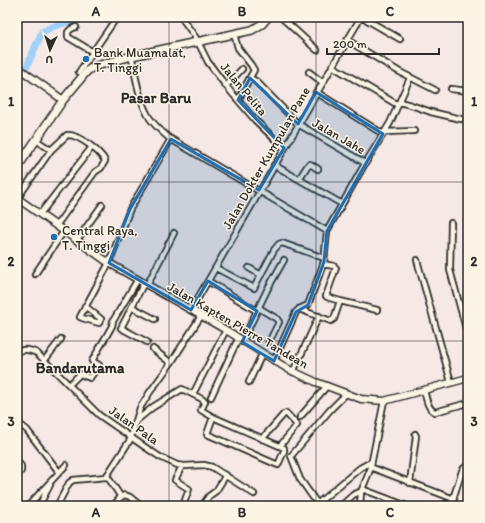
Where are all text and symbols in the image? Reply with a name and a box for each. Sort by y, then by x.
text: A [91,4,101,19]
text: B [238,4,247,19]
text: C [386,4,395,19]
north arrow [30,30,70,70]
scale bar [327,30,439,56]
text: 200 m [333,37,367,51]
place label: Bank Muamalat, T. Tinggi [94,45,186,75]
text: U [45,53,53,66]
marker: Bank Muamalat, T. Tinggi [81,54,91,64]
street label: Jalan Pelita [217,59,271,119]
street label: Jalan Dokter Kumpulan Pane [219,84,313,232]
district label: Pasar Baru [121,89,192,107]
text: 1 [8,94,14,109]
text: 1 [471,94,477,109]
street label: Jalan Jahe [310,115,368,157]
place label: Central Raya, T. Tinggi [62,223,137,253]
marker: Central Raya, T. Tinggi [49,232,59,242]
text: 2 [8,254,15,269]
text: 2 [471,254,478,269]
street label: Jalan Kapten Pierre Tandean [165,278,312,372]
district label: Bandarutama [36,359,125,377]
street label: Jalan Pala [106,402,162,448]
text: 3 [7,414,15,429]
text: 3 [470,414,478,429]
text: A [91,505,101,520]
text: B [238,505,247,520]
text: C [386,505,395,520]

